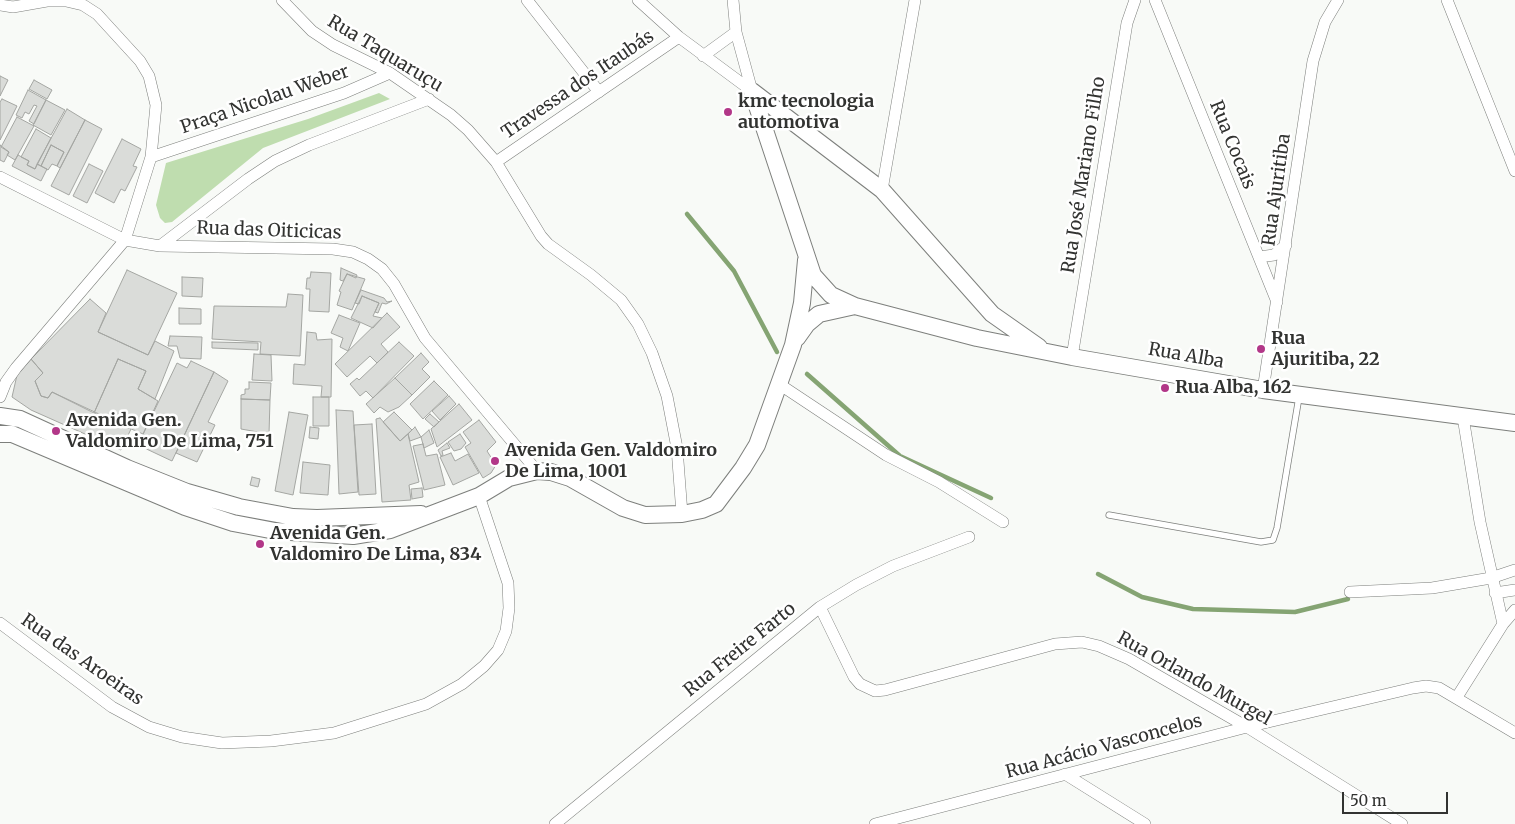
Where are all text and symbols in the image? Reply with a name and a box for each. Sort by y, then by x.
street label: Rua Taquaruçu [323,11,447,97]
street label: Travessa dos Itaubás [498,26,658,144]
street label: Praça Nicolau Weber [178,61,352,139]
street label: Rua José Mariano Filho [1058,75,1110,275]
place label: kmc tecnologia automotiva [738,91,874,134]
street label: Rua Cocais [1204,98,1260,192]
marker: kmc tecnologia automotiva [722,106,734,118]
street label: Rua Ajuritiba [1258,132,1296,248]
street label: Rua das Oiticicas [196,218,342,244]
place label: Rua Ajuritiba, 22 [1271,328,1380,370]
street label: Rua Alba [1146,339,1226,373]
marker: Rua Ajuritiba, 22 [1255,343,1267,355]
place label: Rua Alba, 162 [1175,377,1291,399]
marker: Rua Alba, 162 [1159,382,1171,394]
place label: Avenida Gen. Valdomiro De Lima, 751 [66,410,274,452]
marker: Avenida Gen. Valdomiro De Lima, 751 [50,425,62,437]
place label: Avenida Gen. Valdomiro De Lima, 1001 [505,440,717,482]
marker: Avenida Gen. Valdomiro De Lima, 1001 [489,455,501,467]
place label: Avenida Gen. Valdomiro De Lima, 834 [270,523,481,566]
marker: Avenida Gen. Valdomiro De Lima, 834 [254,538,266,550]
street label: Rua Freire Farto [680,598,800,702]
street label: Rua das Aroeiras [17,610,147,710]
street label: Rua Orlando Murgel [1113,628,1275,730]
street label: Rua Acácio Vasconcelos [1003,710,1205,784]
scale bar [1345,782,1451,814]
text: 50 m [1350,791,1387,810]

